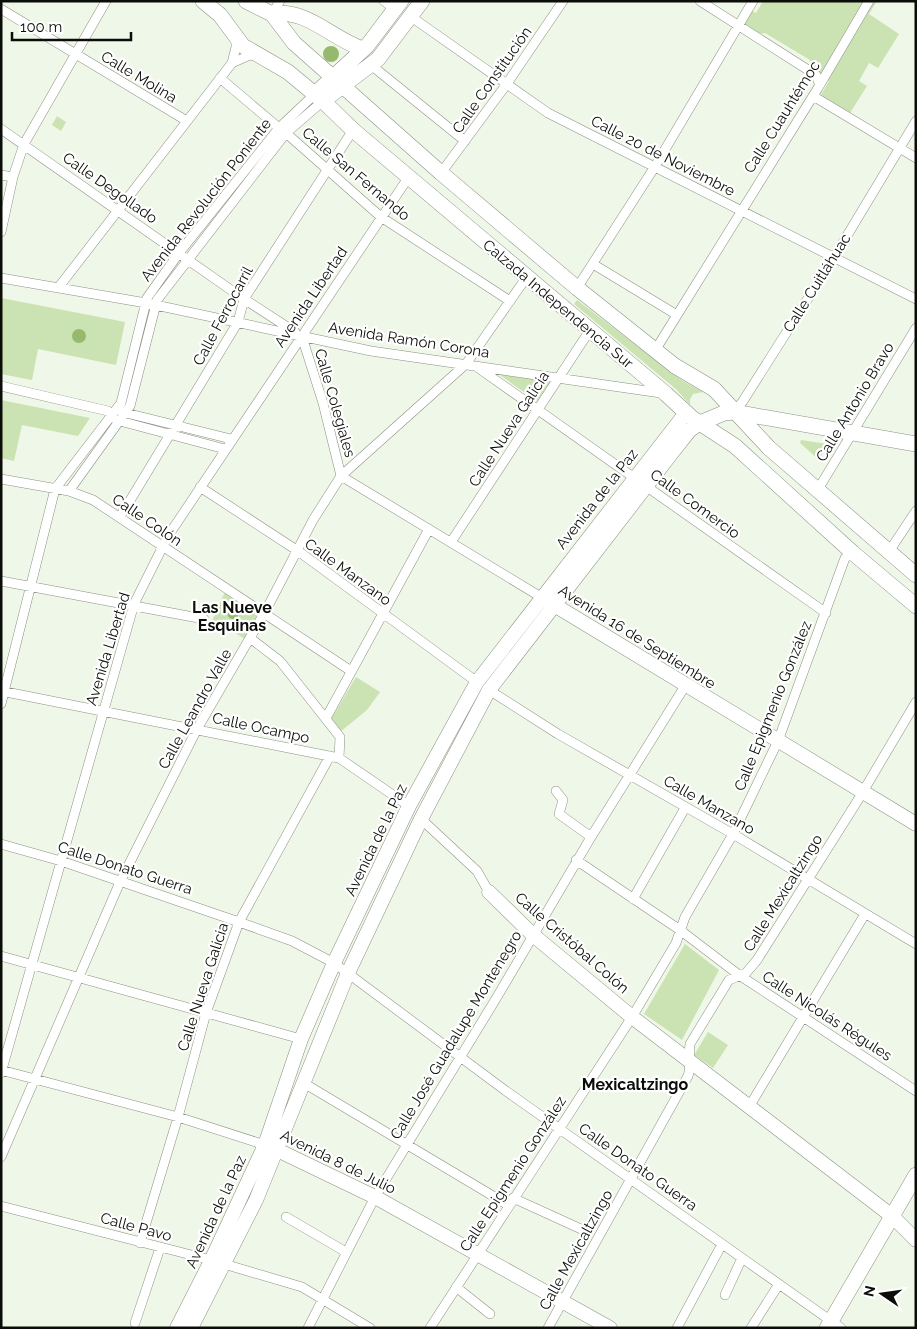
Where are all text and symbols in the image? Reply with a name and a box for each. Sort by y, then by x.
scale bar [12,10,131,42]
text: 100 m [20,18,62,36]
street label: Calle Constitución [449,23,535,137]
street label: Calle Molina [98,47,180,107]
street label: Calle Cuauhtémoc [740,58,824,176]
street label: Calle 20 de Noviembre [588,112,738,200]
street label: Avenida Revolución Poniente [137,115,275,285]
street label: Calle San Fernando [298,124,414,224]
street label: Calle Degollado [59,149,161,227]
street label: Calle Cuitláhuac [779,230,855,336]
street label: Calzada Independencia Sur [479,236,637,373]
street label: Avenida Libertad [271,243,351,351]
street label: Calle Ferrocarril [189,262,257,369]
street label: Avenida Ramón Corona [327,318,491,362]
street label: Calle Antonio Bravo [812,339,898,465]
street label: Calle Colegiales [311,347,359,459]
street label: Calle Nueva Galicia [465,368,553,490]
street label: Avenida de la Paz [552,445,642,553]
street label: Calle Comercio [647,465,743,543]
street label: Calle Colón [109,490,185,550]
street label: Calle Manzano [301,535,395,609]
street label: Avenida 16 de Septiembre [555,581,719,693]
street label: Avenida Libertad [82,590,134,708]
district label: Las Nueve Esquinas [192,598,272,635]
street label: Calle Epigmenio González [731,618,815,794]
street label: Calle Leandro Valle [154,646,236,772]
street label: Calle Ocampo [211,709,311,747]
street label: Calle Manzano [660,772,758,838]
street label: Avenida de la Paz [341,781,411,899]
street label: Calle Mexicaltzingo [740,831,826,955]
street label: Calle Donato Guerra [55,838,195,898]
street label: Calle Cristóbal Colón [511,889,633,997]
street label: Calle Nueva Galicia [174,920,232,1054]
street label: Calle José Guadalupe Montenegro [386,927,526,1143]
street label: Calle Nicolás Régules [759,967,895,1065]
district label: Mexicaltzingo [582,1075,688,1094]
street label: Calle Epigmenio González [456,1093,570,1255]
street label: Calle Donato Guerra [575,1119,701,1215]
street label: Avenida 8 de Julio [277,1126,399,1198]
street label: Avenida de la Paz [182,1153,250,1271]
street label: Calle Mexicaltzingo [535,1187,617,1313]
street label: Calle Pavo [98,1209,174,1245]
north arrow [857,1269,907,1319]
text: N [860,1284,878,1298]

